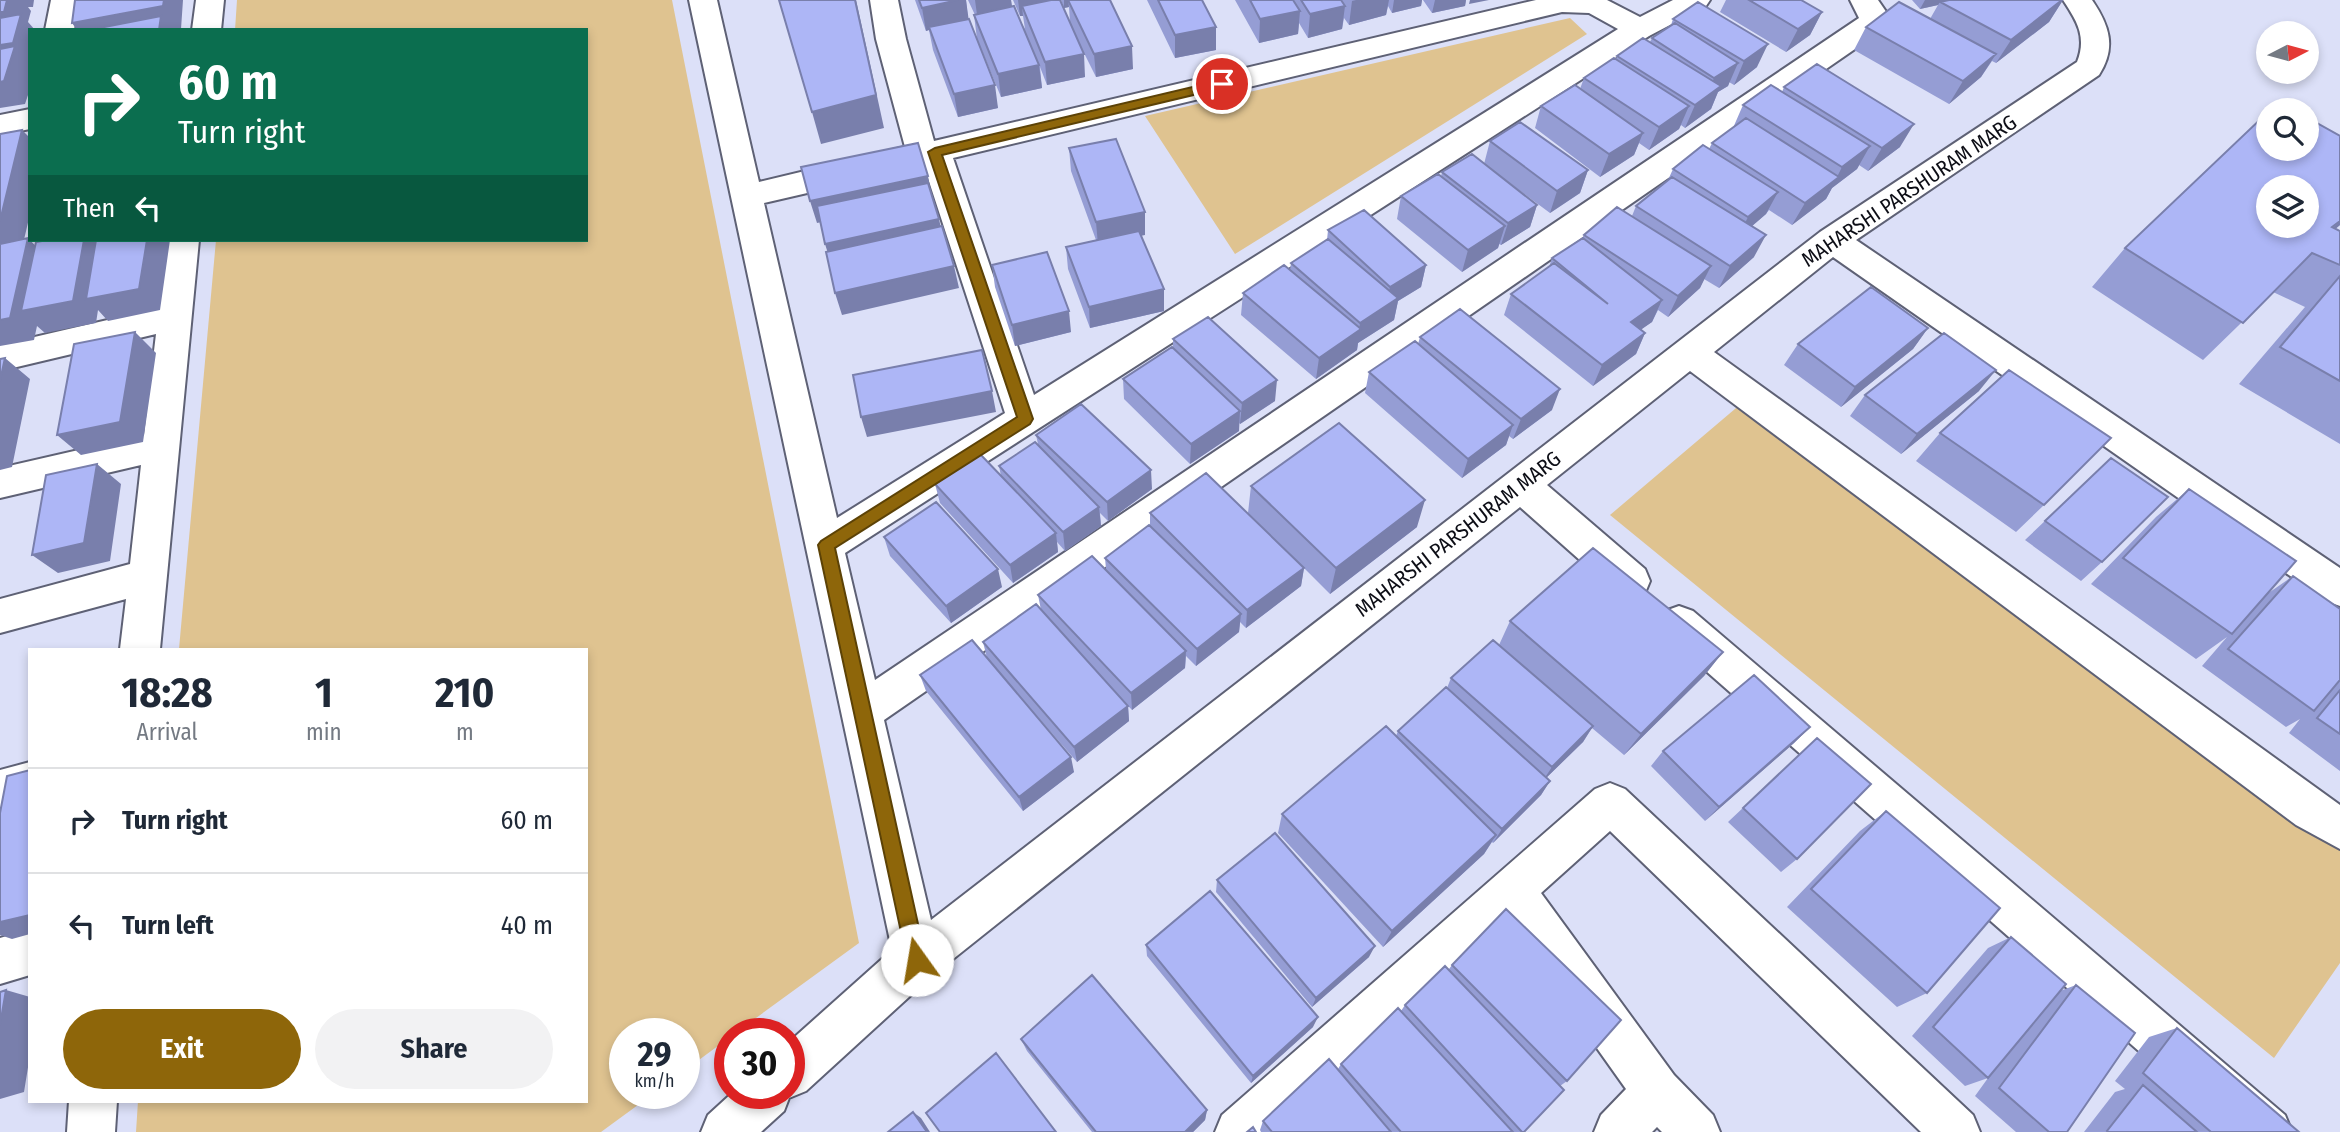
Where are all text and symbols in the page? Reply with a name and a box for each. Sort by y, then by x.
north arrow [2256,21,2319,84]
map controls [2256,21,2319,238]
text: 60 m [178,53,278,112]
pin [1192,54,1252,114]
icon: right [63,56,154,147]
icon: arrive [1203,65,1241,103]
button: search [2256,98,2319,161]
street label: MAHARSHI PARSHURAM MARG [1797,109,2021,273]
text: Turn right [178,113,305,151]
button: layers [2256,175,2319,238]
icon: left [129,189,167,227]
text: Then [63,193,115,224]
street label: MAHARSHI PARSHURAM MARG [1350,446,1566,622]
text: 18:28 [121,668,213,718]
text: 1 [315,668,333,718]
text: 210 [435,668,495,718]
text: Arrival [137,718,198,746]
text: min [306,718,342,746]
text: m [456,718,474,746]
icon: right [63,802,101,840]
text: Turn right [122,805,228,836]
text: 60 m [500,805,553,836]
icon: left [63,907,101,945]
text: Turn left [122,910,214,941]
text: 40 m [501,910,553,941]
position arrow [880,923,954,997]
button: Exit [63,1009,301,1089]
button: Share [315,1009,553,1089]
speed limit sign: 30 [714,1018,805,1109]
text: 29 [637,1033,672,1075]
text: km/h [634,1070,675,1092]

